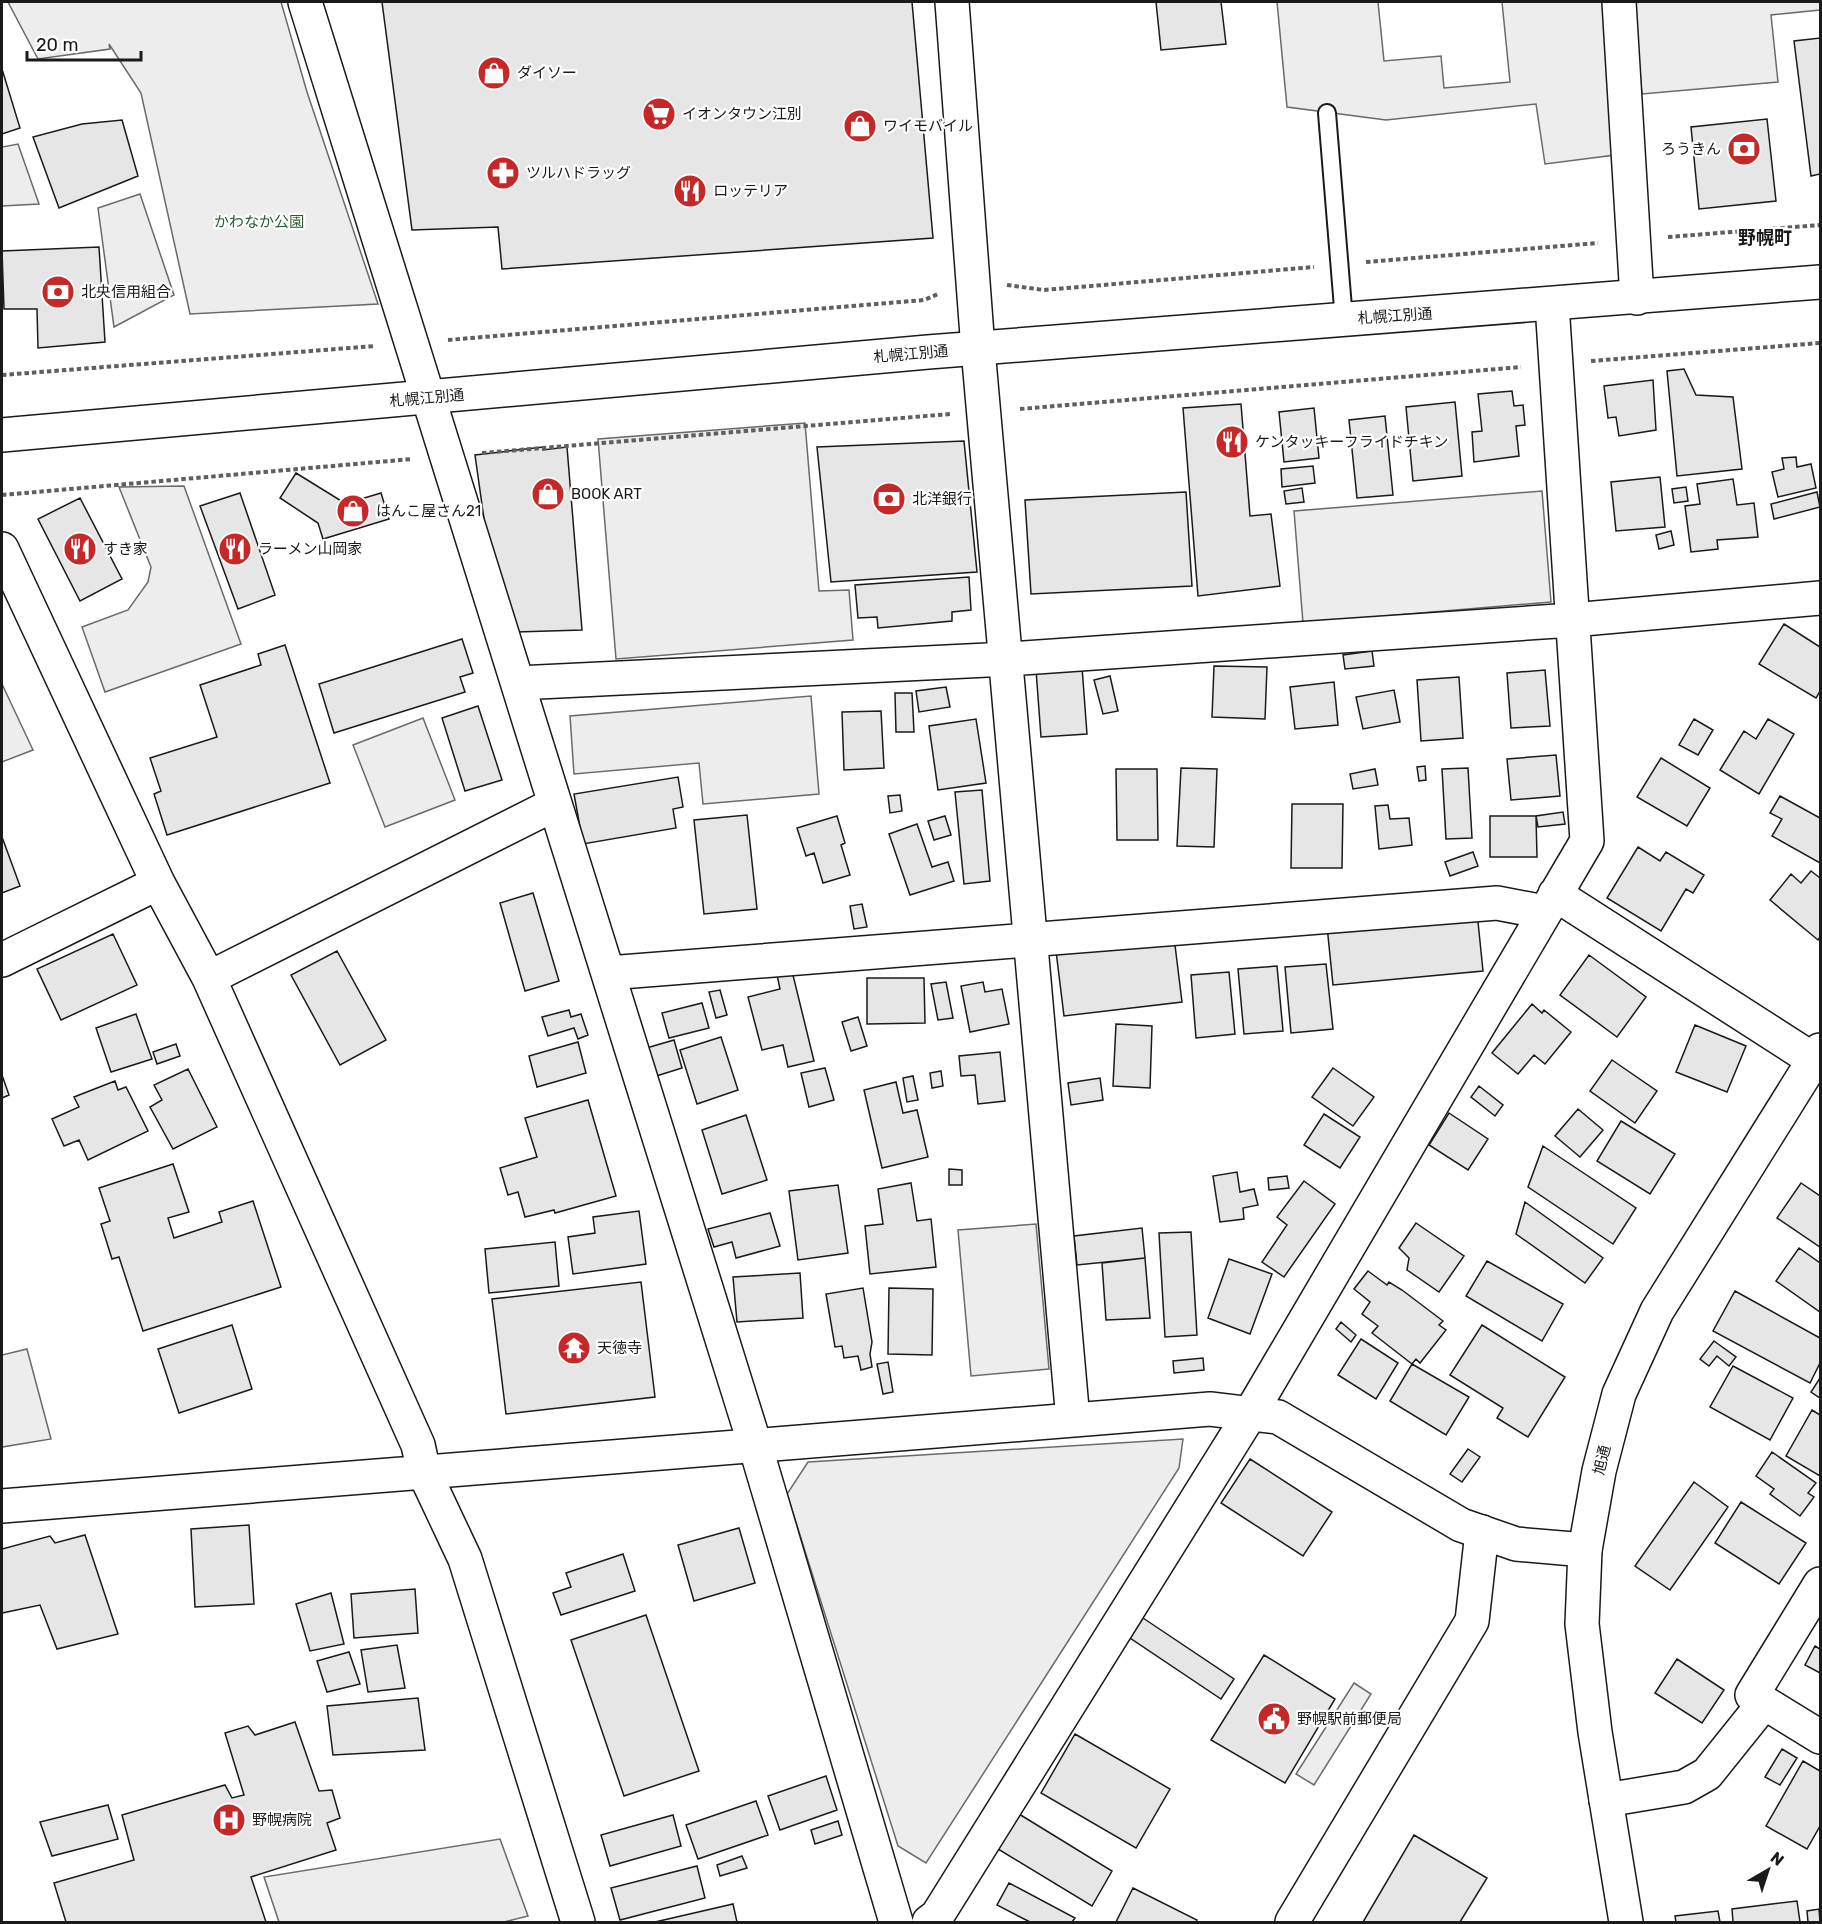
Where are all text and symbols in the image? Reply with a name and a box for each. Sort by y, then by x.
scale bar [27,24,141,62]
text: 20 m [36,34,78,56]
shop icon: ダイソー [476,55,512,91]
place label: ダイソー [517,64,577,82]
supermarket icon: イオンタウン江別 [641,96,677,132]
place label: イオンタウン江別 [682,105,802,123]
shop icon: ワイモバイル [842,108,878,144]
place label: ワイモバイル [883,117,973,135]
bank icon: ろうきん [1726,131,1762,167]
place label: ろうきん [1661,140,1721,158]
pharmacy icon: ツルハドラッグ [485,155,521,191]
place label: ツルハドラッグ [526,164,631,182]
restaurant icon: ロッテリア [672,173,708,209]
place label: ロッテリア [713,182,788,200]
park label: かわなか公園 [214,213,304,231]
district label: 野幌町 [1738,227,1792,249]
bank icon: 北央信用組合 [40,274,76,310]
place label: 北央信用組合 [81,283,171,301]
street label: 札幌江別通 [1357,304,1433,328]
street label: 札幌江別通 [873,342,949,366]
street label: 札幌江別通 [389,386,465,410]
restaurant icon: ケンタッキーフライドチキン [1214,424,1250,460]
place label: ケンタッキーフライドチキン [1255,433,1448,451]
shop icon: BOOK ART [530,476,566,512]
bank icon: 北洋銀行 [871,481,907,517]
place label: BOOK ART [571,485,642,503]
place label: 北洋銀行 [912,490,972,508]
shop icon: はんこ屋さん21 [335,493,371,529]
place label: はんこ屋さん21 [376,502,481,520]
restaurant icon: すき家 [62,531,98,567]
restaurant icon: ラーメン山岡家 [217,531,253,567]
place label: すき家 [103,540,148,558]
place label: ラーメン山岡家 [258,540,362,558]
temple icon: 天徳寺 [556,1330,592,1366]
place label: 天徳寺 [597,1339,642,1357]
street label: 旭通 [1590,1443,1614,1477]
public building icon: 野幌駅前郵便局 [1256,1701,1292,1737]
place label: 野幌駅前郵便局 [1297,1710,1402,1728]
hospital icon: 野幌病院 [211,1802,247,1838]
place label: 野幌病院 [252,1811,312,1829]
north arrow [1738,1840,1798,1900]
text: N [1767,1848,1788,1870]

